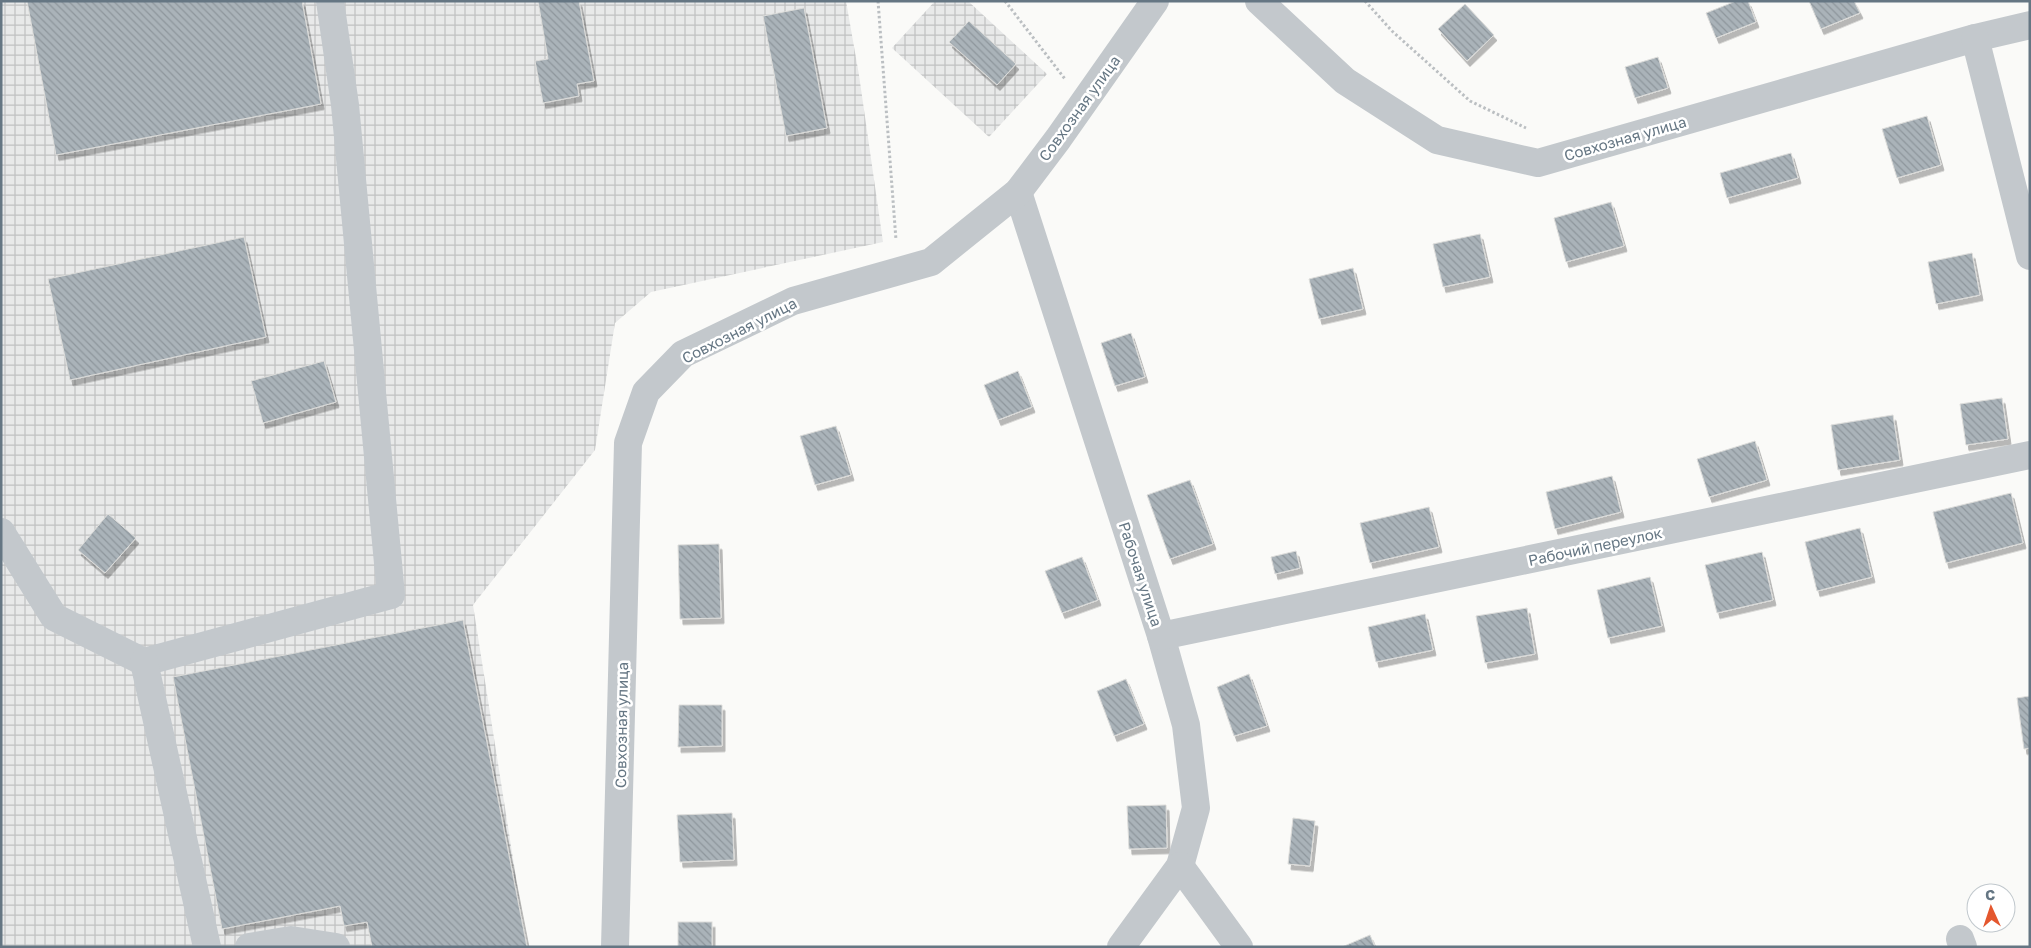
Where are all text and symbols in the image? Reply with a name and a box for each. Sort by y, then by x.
street label: Совхозная улица [1035,52,1123,164]
street label: Совхозная улица [1562,112,1688,164]
street label: Совхозная улица [679,293,799,367]
street label: Рабочая улица [1116,519,1166,629]
street label: Рабочий переулок [1526,523,1664,569]
street label: Совхозная улица [611,662,631,788]
north arrow [1966,883,2016,933]
text: С [1985,886,1996,903]

